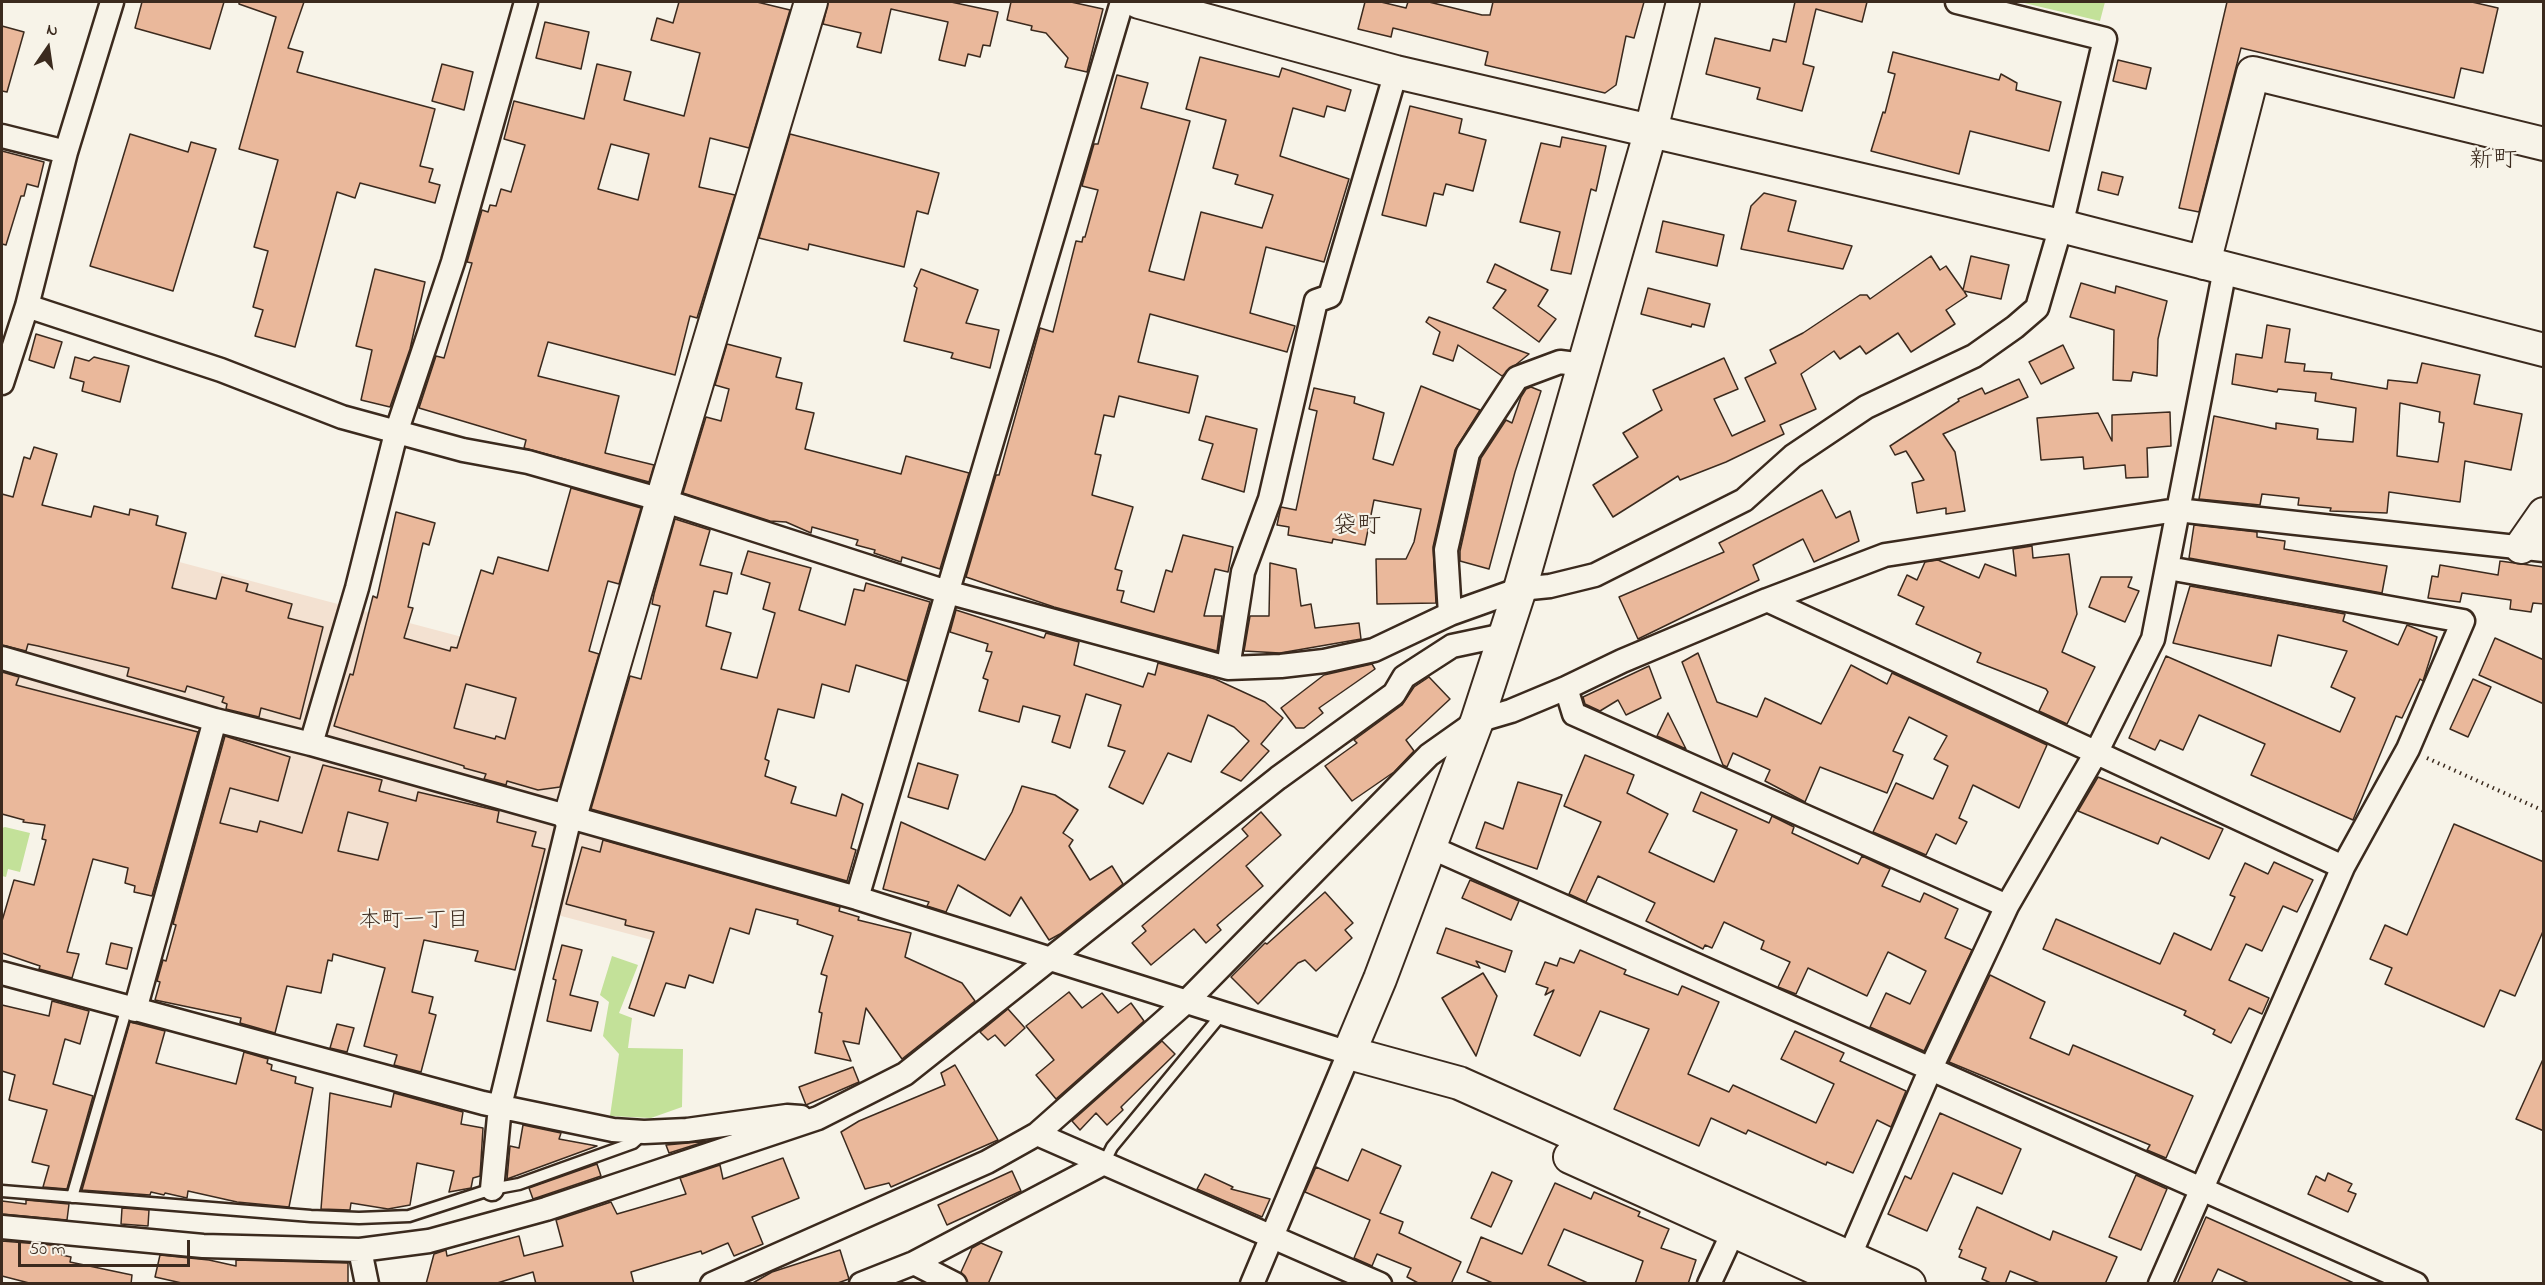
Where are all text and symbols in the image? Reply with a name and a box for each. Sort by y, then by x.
north arrow [18,18,78,78]
text: N [44,18,60,43]
district label: 新町 [2469,148,2517,176]
district label: 袋町 [1333,514,1381,542]
district label: 本町一丁目 [359,909,469,935]
scale bar [21,1228,194,1266]
text: 50 m [29,1237,66,1263]

